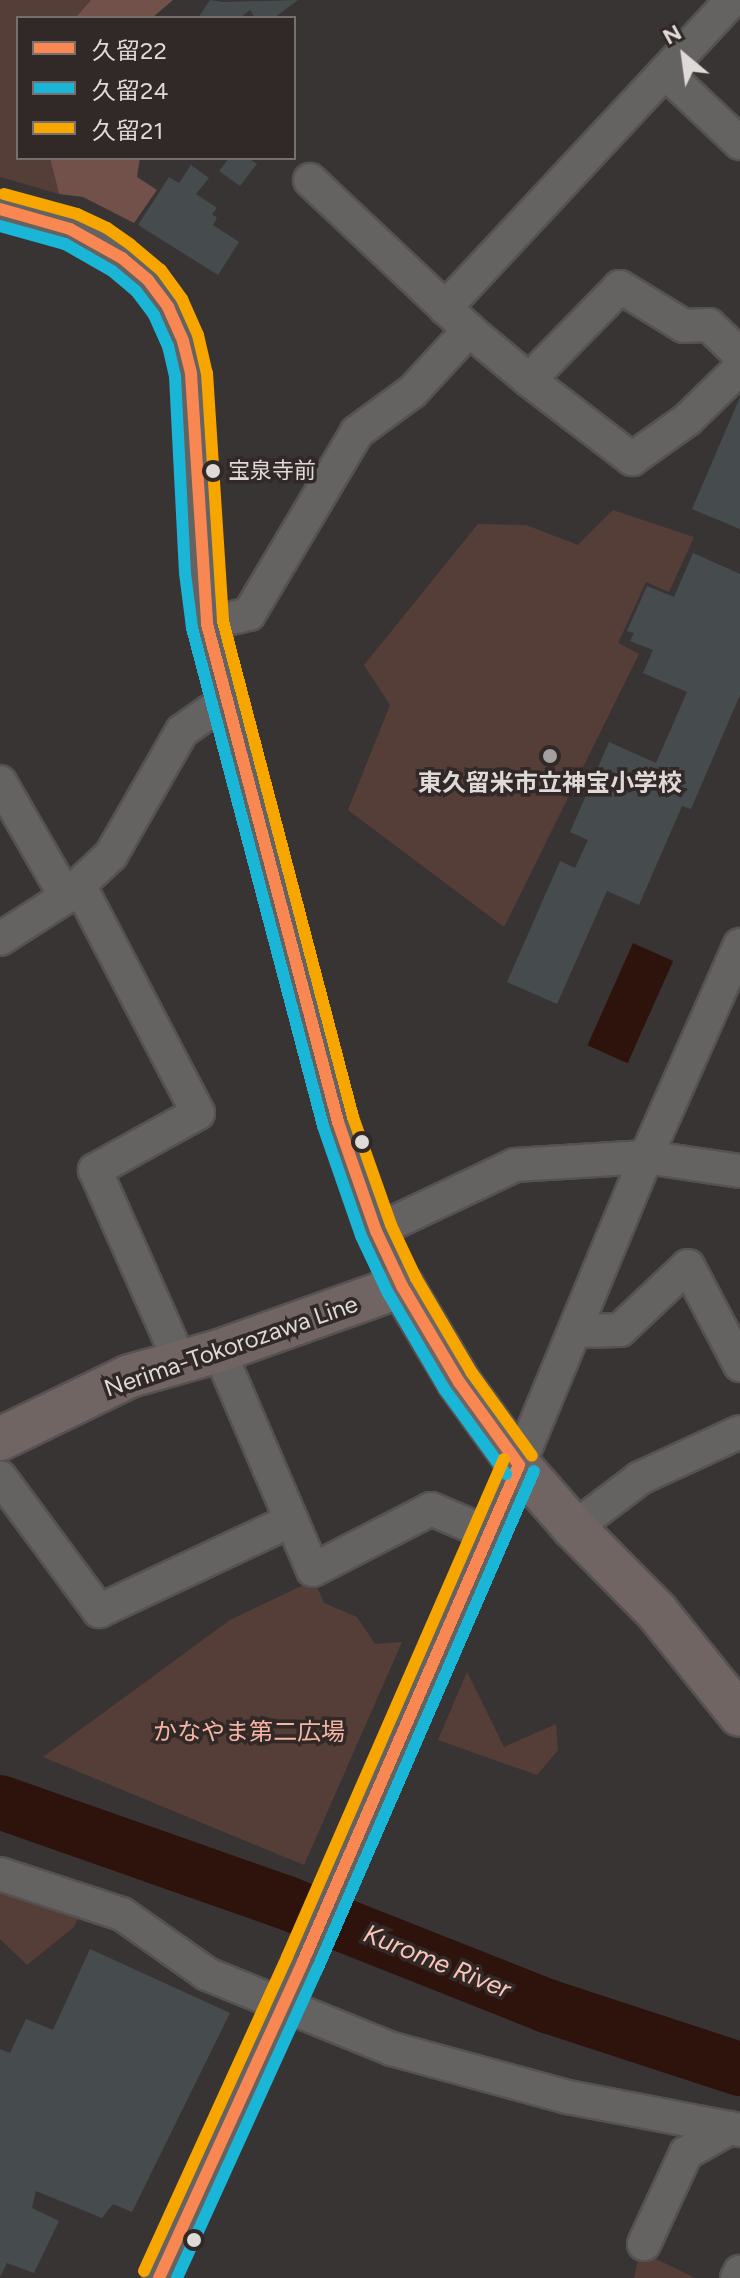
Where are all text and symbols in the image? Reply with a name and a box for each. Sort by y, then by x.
legend [16,16,296,160]
north arrow [644,16,724,96]
text: N [658,19,686,51]
text: 久留22 [92,36,167,65]
text: 久留24 [92,76,168,105]
text: 久留21 [92,116,163,145]
place label: 宝泉寺前 [228,458,316,484]
marker: 宝泉寺前 [205,463,221,479]
marker: 東久留米市立神宝小学校 [541,747,559,765]
place label: 東久留米市立神宝小学校 [418,769,682,797]
unlabelled marker [354,1134,370,1150]
street label: Nerima-Tokorozawa Line [100,1289,362,1403]
park label: かなやま第二広場 [153,1718,345,1746]
water label: Kurome River [359,1918,515,2006]
unlabelled marker [186,2232,202,2248]

